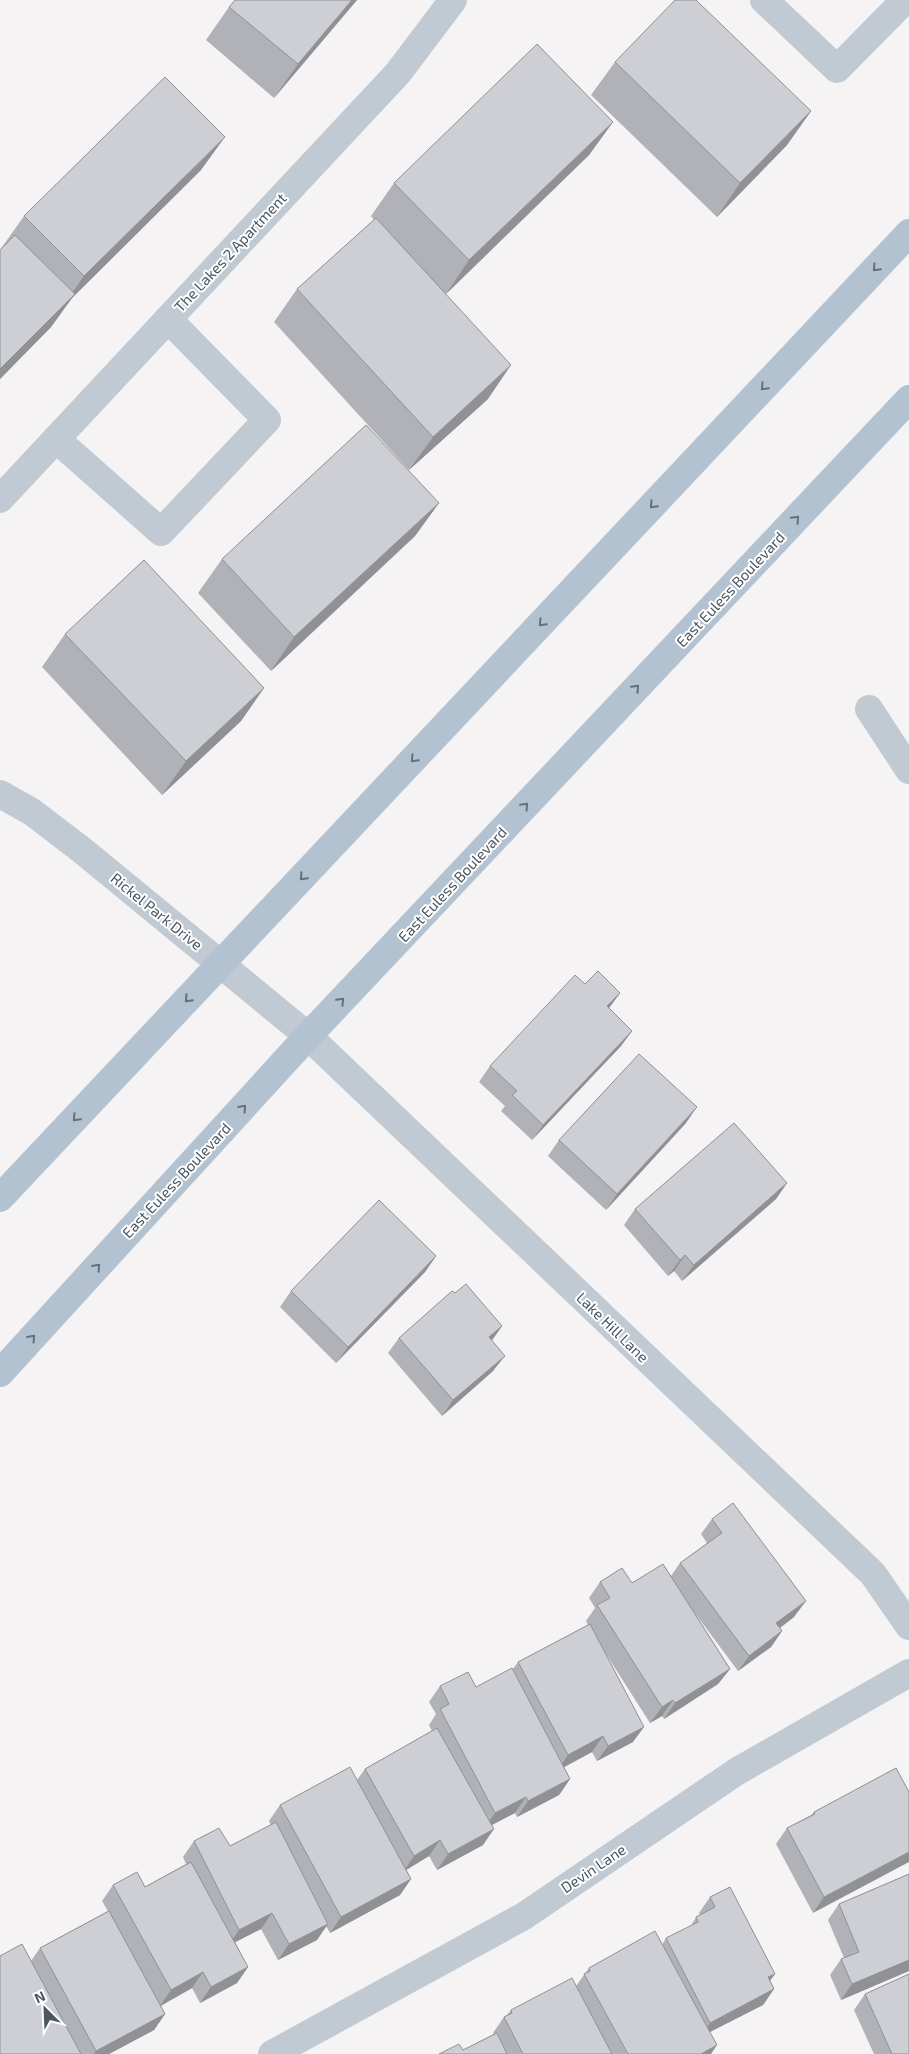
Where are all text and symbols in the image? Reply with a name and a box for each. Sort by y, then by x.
street label: The Lakes 2 Apartment [170,189,290,315]
one-way arrow [873,263,882,272]
one-way arrow [761,381,770,390]
one-way arrow [650,499,659,508]
one-way arrow [790,516,799,525]
street label: East Euless Boulevard [672,528,788,650]
one-way arrow [539,618,548,627]
one-way arrow [630,685,639,694]
one-way arrow [411,753,420,762]
one-way arrow [519,803,528,812]
street label: East Euless Boulevard [394,823,510,945]
street label: Rickel Park Drive [108,869,206,953]
one-way arrow [300,872,309,881]
one-way arrow [185,994,194,1003]
one-way arrow [335,998,344,1007]
one-way arrow [237,1105,246,1114]
one-way arrow [73,1112,82,1121]
street label: East Euless Boulevard [118,1119,234,1241]
one-way arrow [91,1263,100,1272]
street label: Lake Hill Lane [573,1288,653,1366]
one-way arrow [26,1334,35,1343]
street label: Devin Lane [557,1840,629,1896]
north arrow [20,1984,70,2034]
text: N [31,1987,48,2006]

